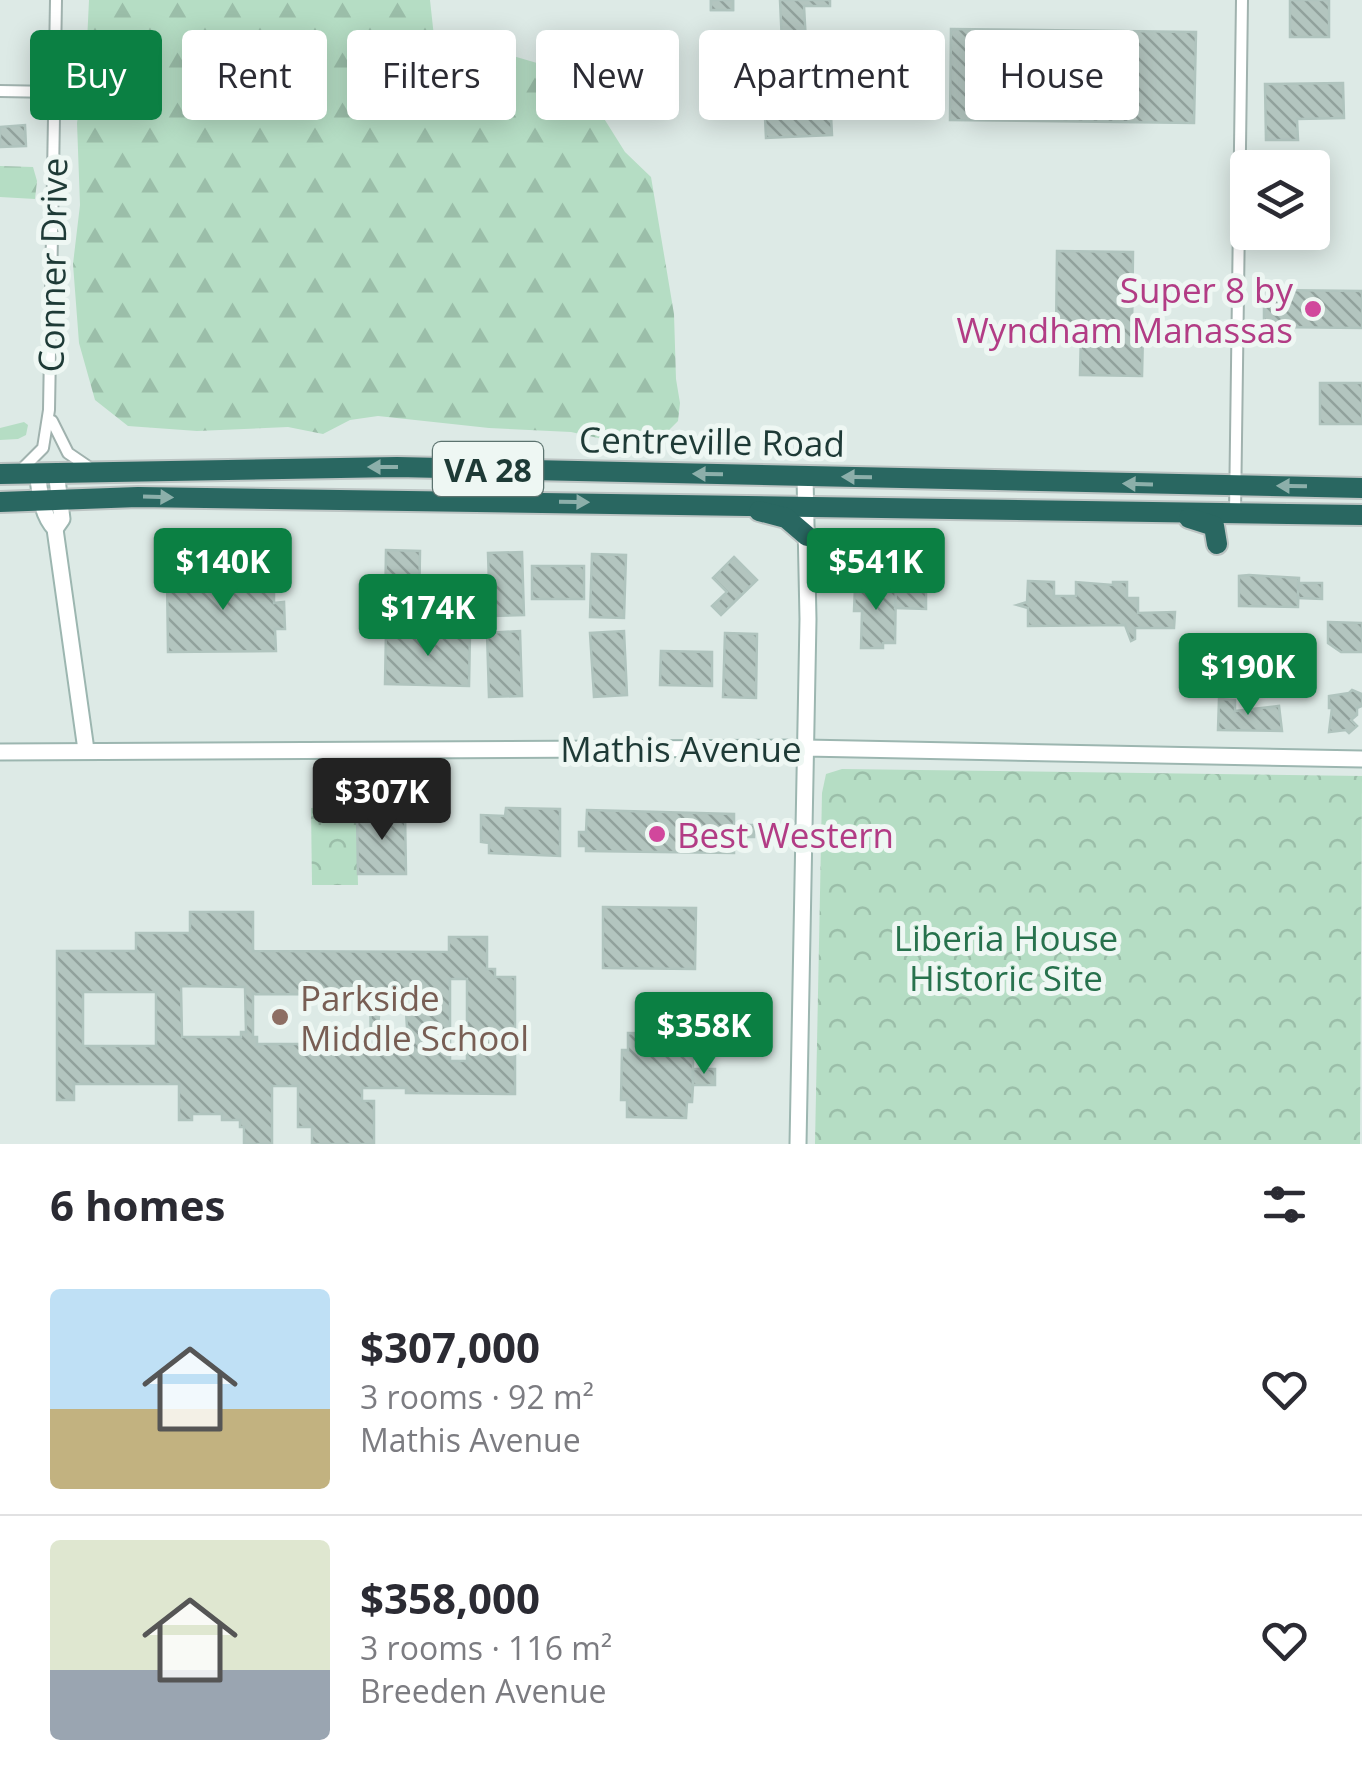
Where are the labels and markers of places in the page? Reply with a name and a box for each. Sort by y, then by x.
place label: Super 8 by Wyndham Manassas [957,266,1293,353]
marker: Super 8 by Wyndham Manassas [1302,298,1324,320]
pin: $140K [153,528,293,613]
pin: $541K [806,528,946,613]
pin: $174K [358,574,498,659]
pin: $190K [1178,633,1318,718]
pin: $307K [312,758,452,843]
place label: Best Western [677,811,894,858]
marker: Best Western [646,823,668,845]
place label: Parkside Middle School [300,974,529,1061]
pin: $358K [634,992,774,1077]
marker: Parkside Middle School [269,1006,291,1028]

